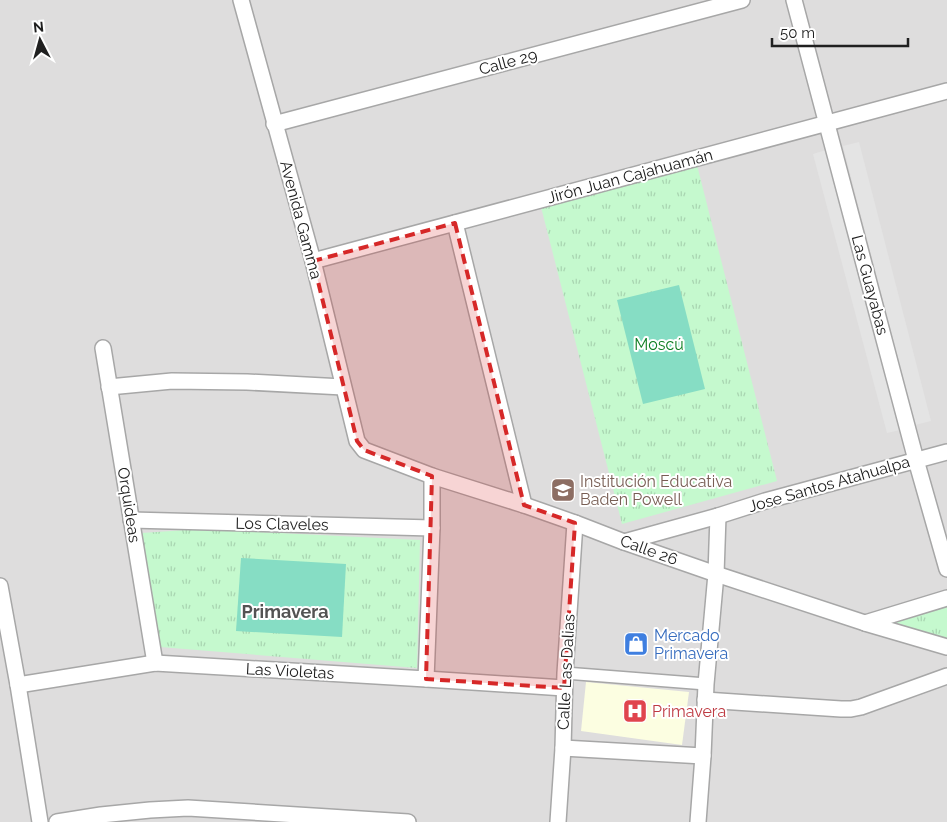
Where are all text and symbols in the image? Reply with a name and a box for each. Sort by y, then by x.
north arrow [15,15,65,65]
scale bar [772,15,908,47]
text: N [32,19,45,36]
text: 50 m [780,24,815,42]
street label: Calle 29 [477,45,539,79]
street label: Jirón Juan Cajahuamán [545,145,715,207]
street label: Avenida Gamma [276,159,326,281]
street label: Las Guayabas [848,233,893,337]
park label: Moscú [634,335,684,354]
street label: Jose Santos Atahualpa [746,452,912,516]
street label: Orquideas [114,466,144,544]
place label: Institución Educativa Baden Powell [580,472,732,509]
school or university icon: Institución Educativa Baden Powell [550,477,576,503]
street label: Los Claveles [235,514,329,534]
street label: Calle 26 [618,531,680,569]
district label: Primavera [241,601,329,622]
street label: Calle Las Dalias [553,613,579,730]
place label: Mercado Primavera [654,626,728,663]
shop icon: Mercado Primavera [623,631,649,657]
street label: Las Violetas [245,659,335,683]
hospital icon: Primavera [622,698,648,724]
place label: Primavera [652,702,726,721]

